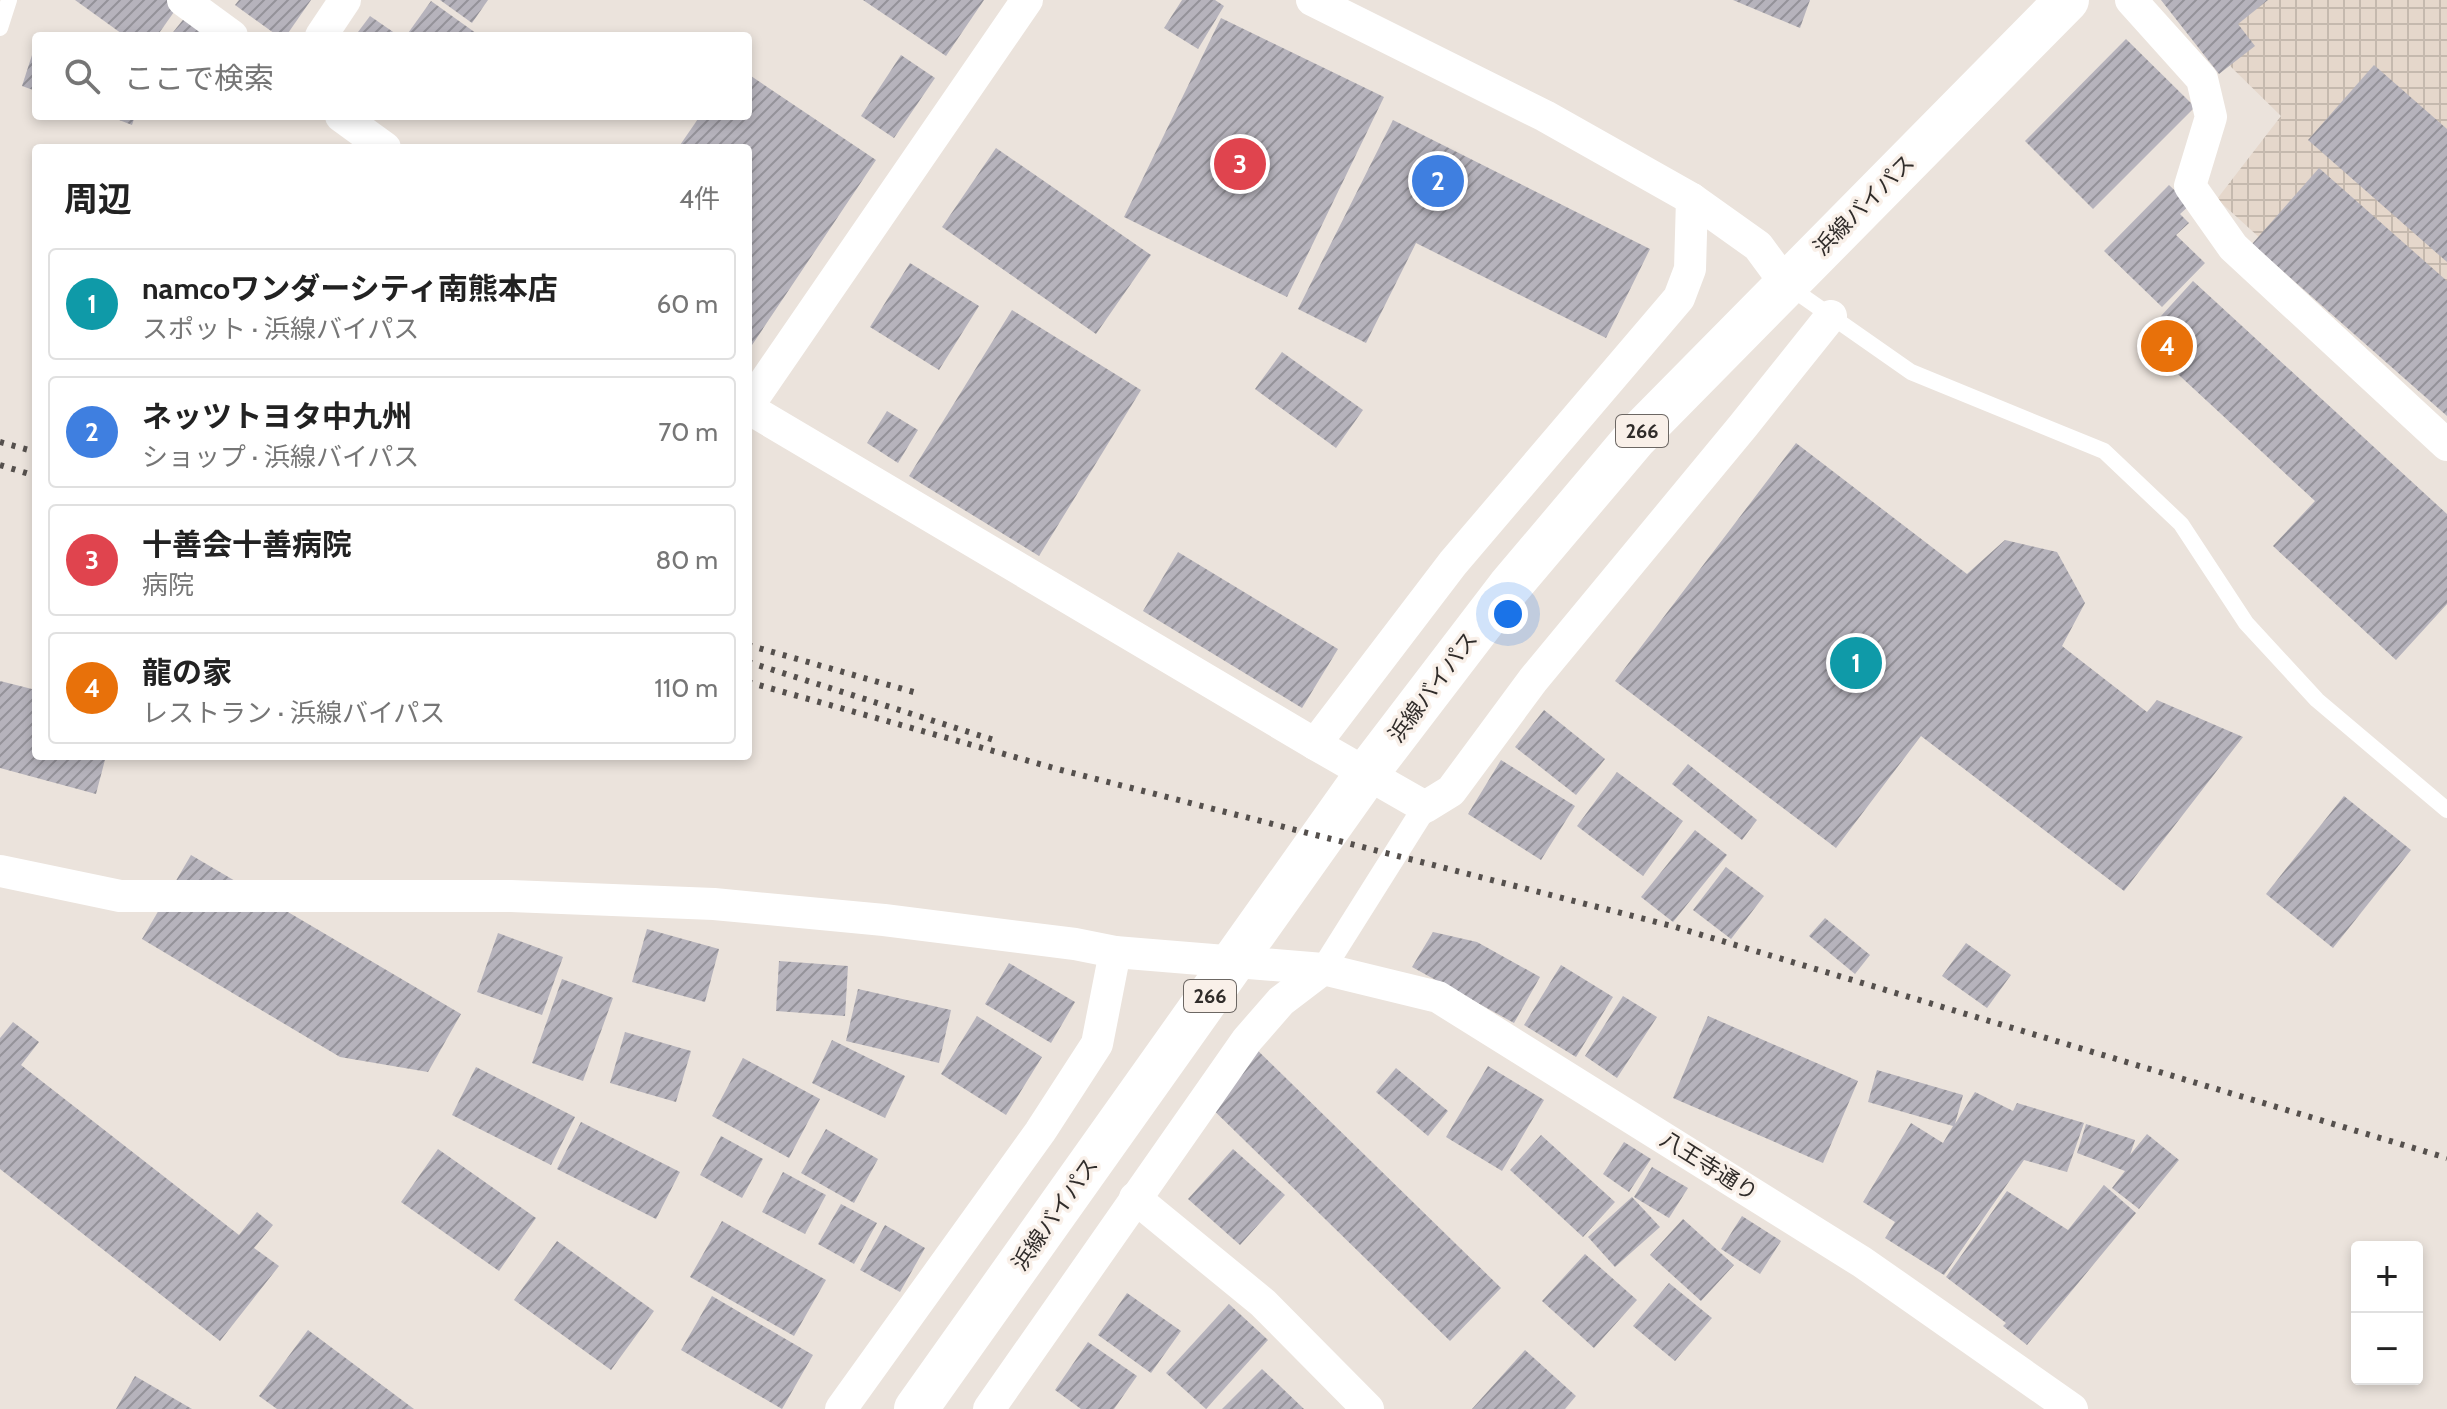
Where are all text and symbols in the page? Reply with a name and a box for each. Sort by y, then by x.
search box [32,32,752,120]
icon: search [60,54,104,98]
text: ここで検索 [124,60,274,97]
pin: 3 [1214,134,1266,194]
street label: 浜線バイパス [1808,149,1920,261]
pin: 2 [1412,151,1464,211]
text: 周辺 [64,178,132,220]
text: 4件 [679,183,720,215]
text: namcoワンダーシティ南熊本店 [142,270,558,307]
text: 1 [87,288,97,320]
text: 60 m [656,288,718,320]
text: スポット · 浜線バイパス [142,313,419,345]
pin: 4 [2141,316,2193,376]
text: ネッツトヨタ中九州 [142,398,412,435]
road number: 266 [1616,415,1668,447]
text: 2 [85,416,99,448]
text: 70 m [658,416,718,448]
text: ショップ · 浜線バイパス [142,441,419,473]
text: 十善会十善病院 [142,526,352,563]
text: 3 [85,544,99,576]
text: 80 m [655,544,718,576]
text: 病院 [142,569,194,601]
your location [1488,594,1528,634]
street label: 浜線バイパス [1383,626,1483,748]
pin: 1 [1830,633,1882,693]
text: 龍の家 [142,654,232,691]
text: 4 [84,672,100,704]
text: 110 m [654,672,718,704]
text: レストラン · 浜線バイパス [142,697,445,729]
road number: 266 [1184,980,1236,1012]
street label: 八王寺通り [1655,1125,1763,1207]
street label: 浜線バイパス [1006,1152,1104,1276]
map controls [2351,1241,2423,1385]
button: + [2351,1241,2423,1313]
button: − [2351,1313,2423,1385]

